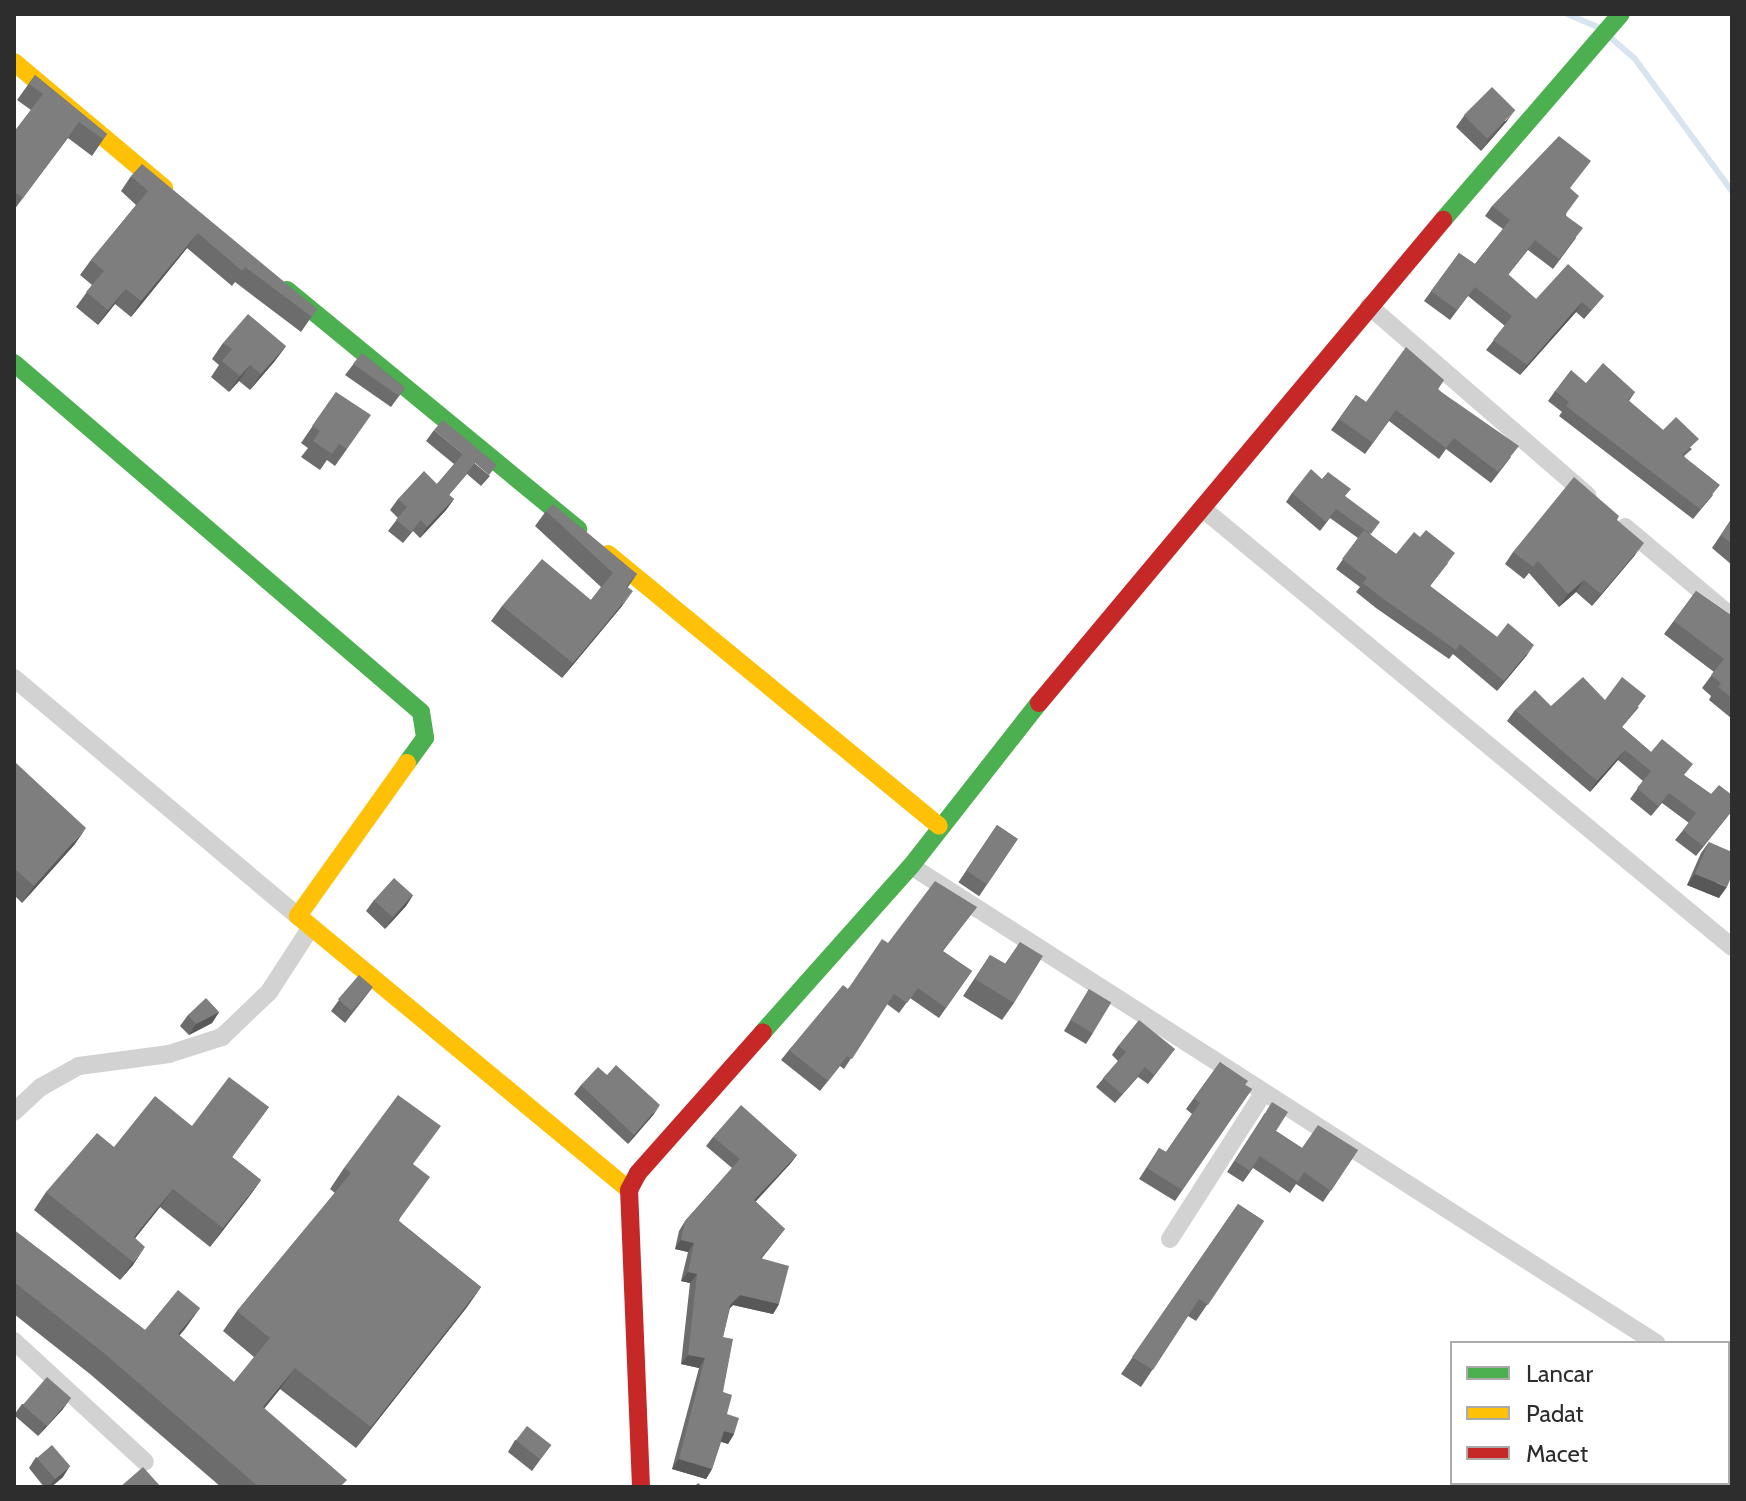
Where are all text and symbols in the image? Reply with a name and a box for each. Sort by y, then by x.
legend [1450,1341,1730,1485]
text: Lancar [1526,1359,1593,1388]
text: Padat [1526,1399,1584,1428]
text: Macet [1526,1439,1588,1468]

